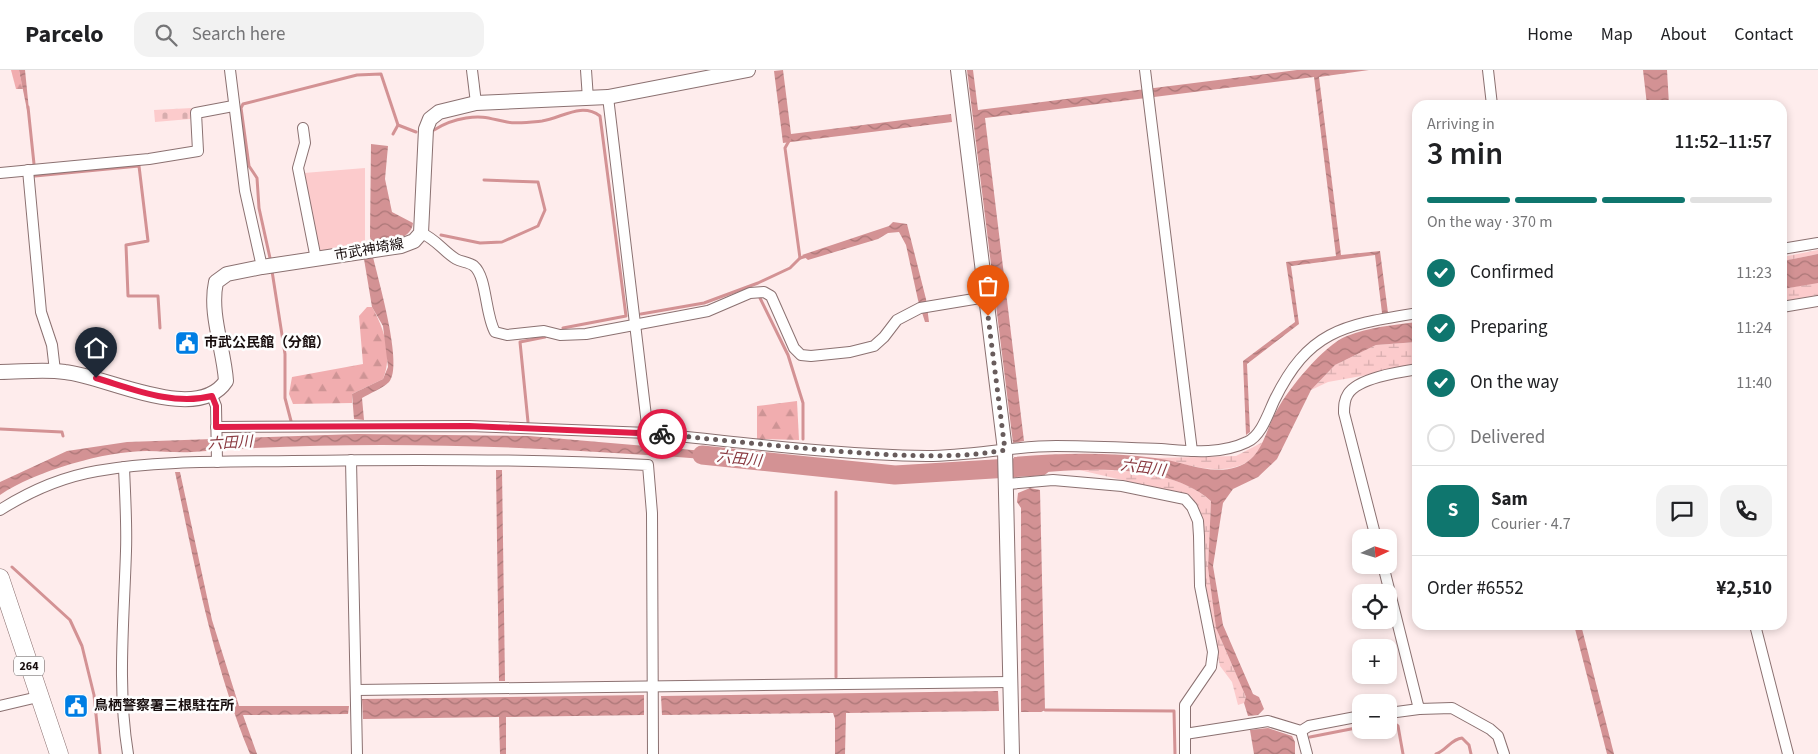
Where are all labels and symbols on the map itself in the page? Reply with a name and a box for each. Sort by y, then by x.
street label: 市武神埼線 [333,234,405,266]
pin [967,265,1009,316]
pin [75,327,117,378]
public building icon: 市武公民館（分館） [174,330,200,356]
place label: 市武公民館（分館） [204,333,330,353]
courier [637,409,687,459]
water label: 六田川 [207,431,255,455]
water label: 六田川 [716,446,764,472]
water label: 六田川 [1119,455,1169,481]
north arrow [1352,529,1398,574]
road number: 264 [14,656,44,676]
public building icon: 鳥栖警察署三根駐在所 [63,693,89,719]
place label: 鳥栖警察署三根駐在所 [94,696,234,716]

